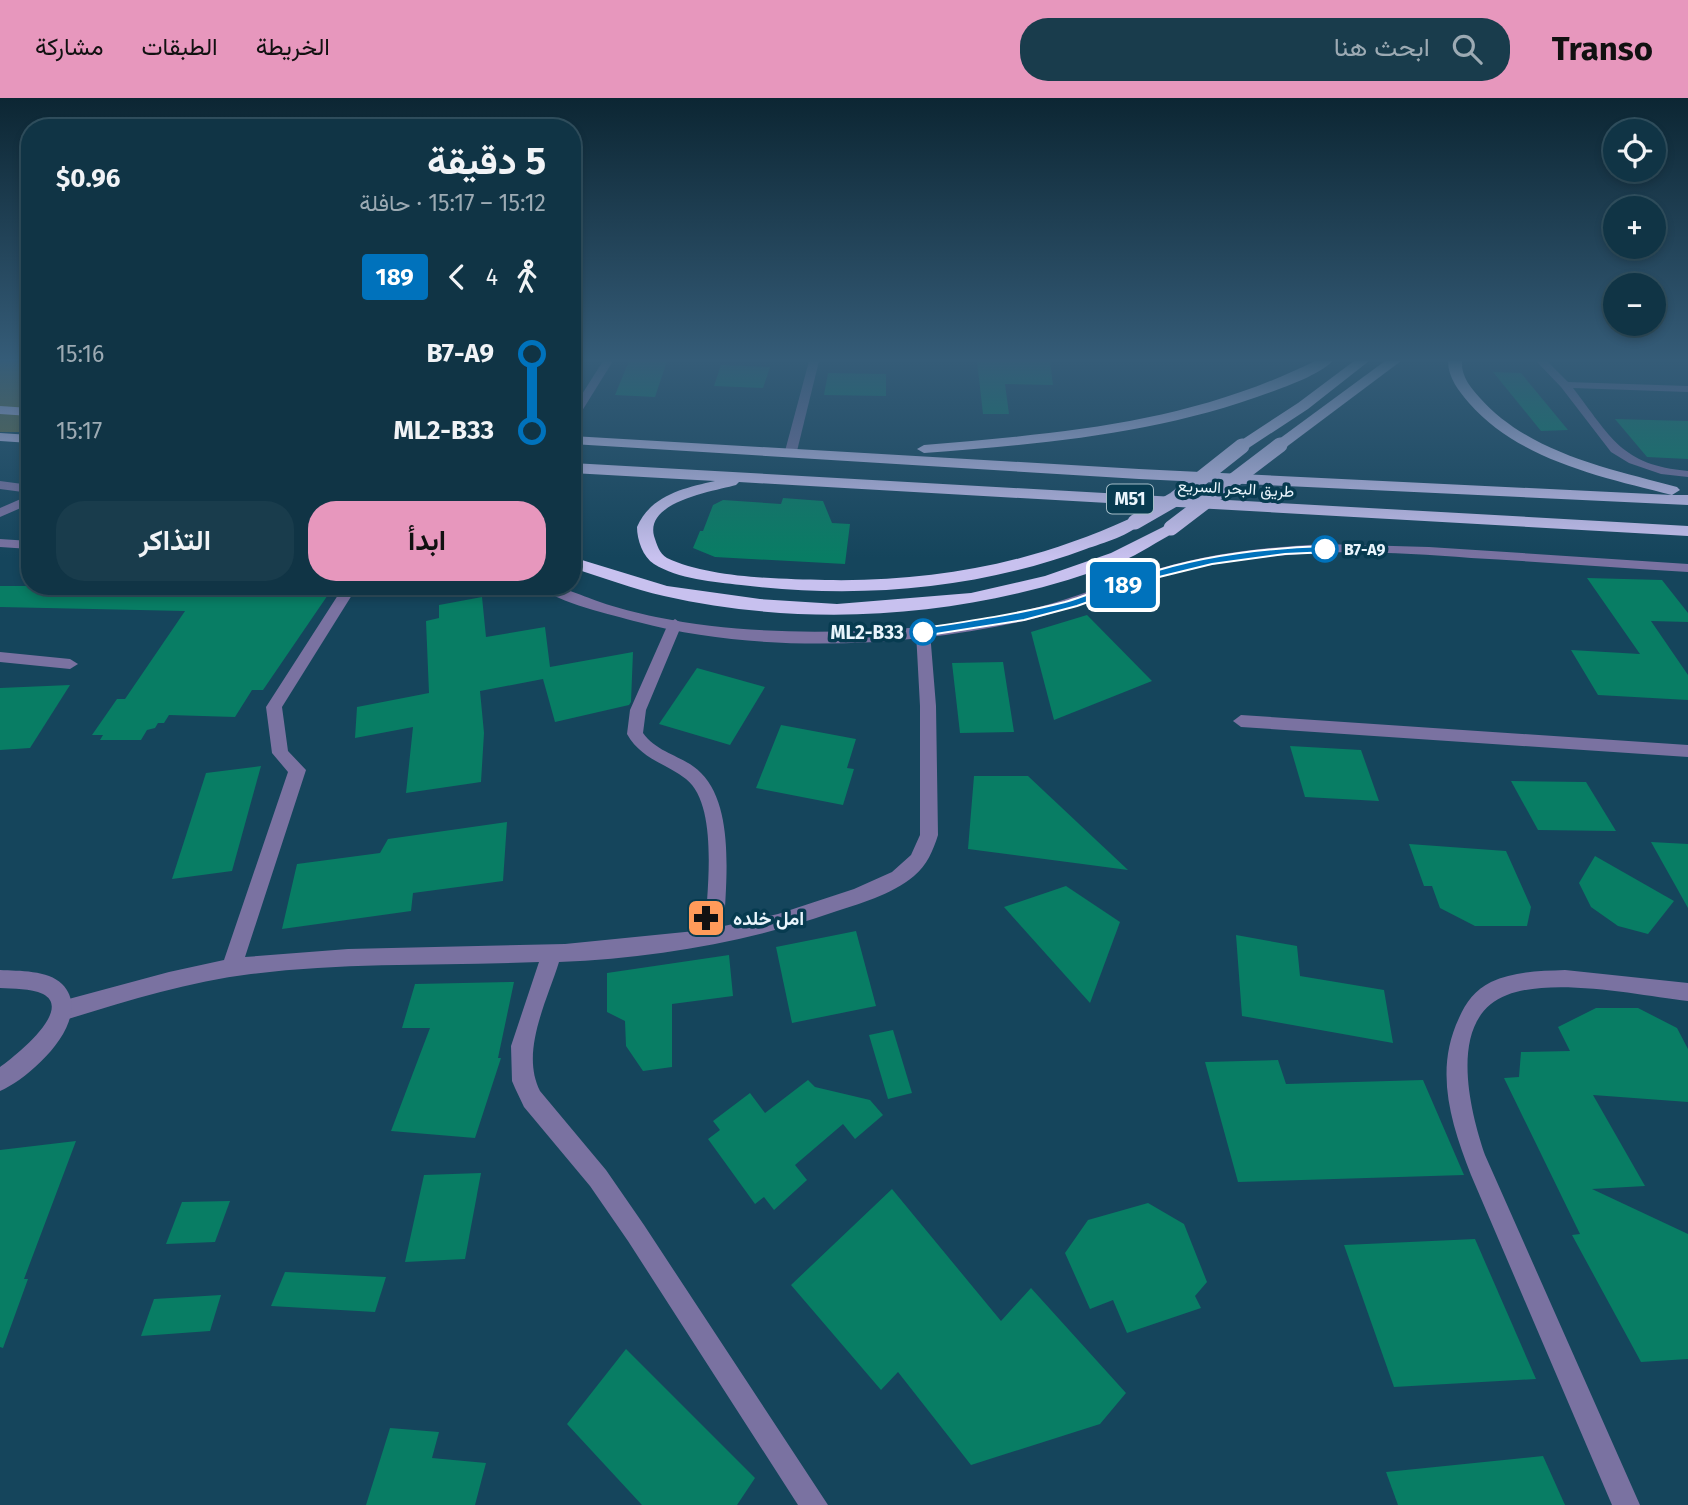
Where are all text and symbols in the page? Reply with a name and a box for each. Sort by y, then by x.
search box [1020,18,1510,81]
text: Transo [1552,29,1653,69]
icon: search [1448,30,1486,68]
text: ابحث هنا [1334,32,1430,63]
text: مشاركة [35,33,103,61]
text: الطبقات [141,33,218,61]
text: الخريطة [256,33,330,61]
map controls [1603,119,1666,336]
button: locate [1603,119,1666,182]
text: 5 دقيقة [427,138,546,184]
text: $0.96 [56,163,120,194]
text: 15:12 – 15:17 · حافلة [359,189,546,217]
button: + [1603,196,1666,259]
icon: back [438,258,476,296]
icon: walk [508,258,546,296]
text: 189 [376,263,414,291]
text: 4 [486,263,498,291]
button: − [1603,273,1666,336]
text: B7-A9 [427,338,494,369]
text: 15:16 [56,340,104,368]
text: ML2-B33 [393,415,494,446]
text: 15:17 [56,417,102,445]
street label: طريق البحر السريع [1177,476,1295,503]
road number: M51 [1107,484,1153,514]
button: التذاكر [56,501,294,581]
button: ابدأ [308,501,546,581]
marker: B7-A9 [1312,536,1338,562]
place label: B7-A9 [1344,540,1386,559]
line badge: 189 [1083,562,1163,608]
text: 189 [1104,571,1142,599]
marker: ML2-B33 [910,619,936,645]
place label: ML2-B33 [831,621,904,644]
pharmacy icon: امل خلده [685,897,727,939]
place label: امل خلده [733,907,804,930]

